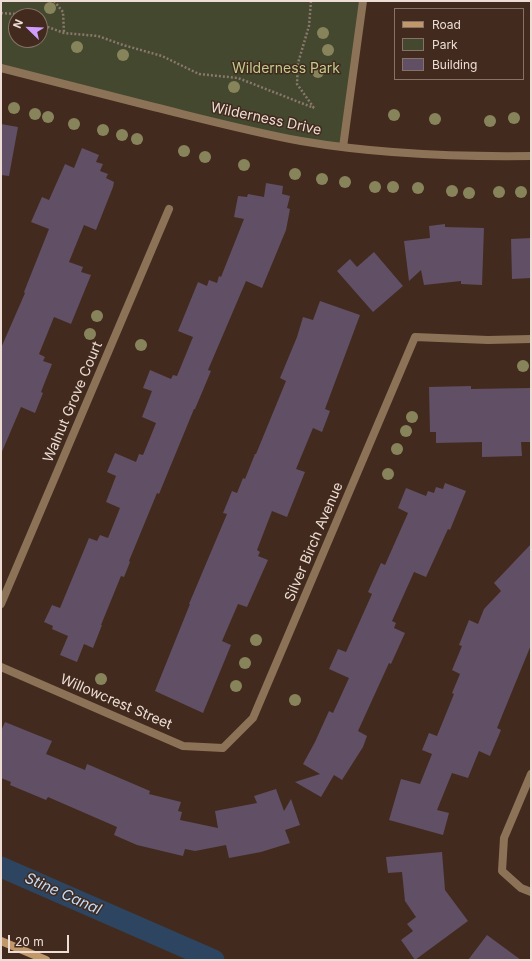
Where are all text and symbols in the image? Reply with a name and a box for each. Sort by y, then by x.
north arrow [8,8,48,48]
legend [394,8,524,80]
text: N [10,17,26,30]
text: Road [432,17,461,32]
text: Park [432,37,458,52]
text: Building [432,57,477,72]
park label: Wilderness Park [232,61,340,77]
street label: Wilderness Drive [209,99,323,139]
street label: Walnut Grove Court [40,339,106,465]
street label: Silver Birch Avenue [281,480,347,604]
street label: Willowcrest Street [58,671,174,733]
water label: Stine Canal [22,869,104,919]
scale bar [10,927,71,953]
text: 20 m [15,934,44,949]

